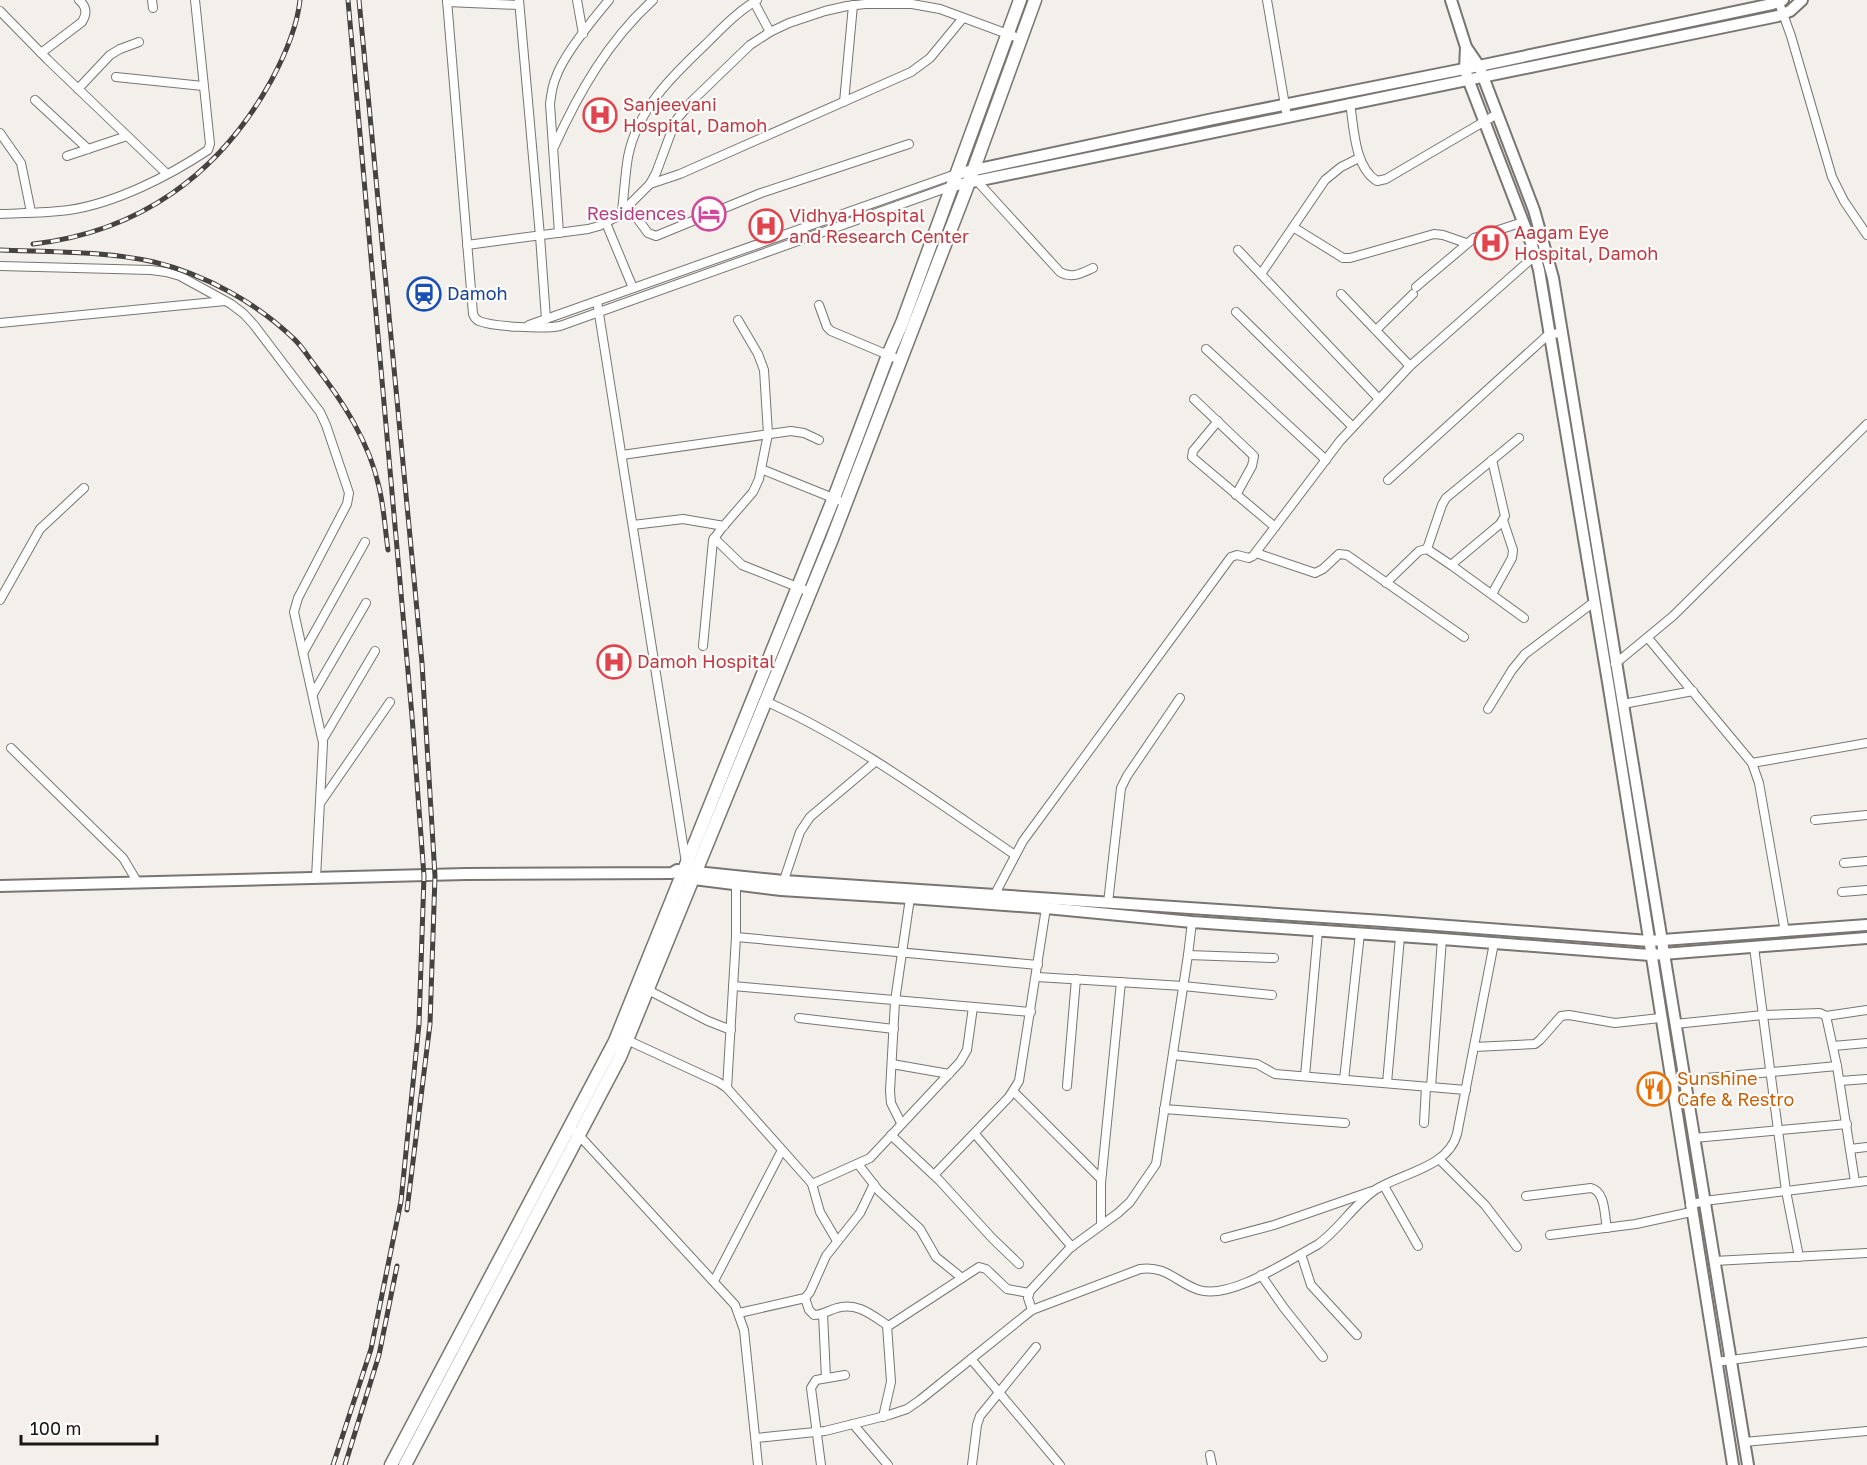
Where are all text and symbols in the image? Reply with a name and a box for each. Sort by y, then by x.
place label: Sanjeevani Hospital, Damoh [623,93,767,136]
hospital icon: Sanjeevani Hospital, Damoh [582,97,618,133]
hotel icon: Residences [691,196,727,232]
place label: Residences [587,202,686,224]
place label: Vidhya Hospital and Research Center [789,204,969,247]
hospital icon: Vidhya Hospital and Research Center [748,208,784,244]
place label: Aagam Eye Hospital, Damoh [1514,221,1658,264]
hospital icon: Aagam Eye Hospital, Damoh [1473,225,1509,261]
station icon: Damoh [406,276,442,312]
place label: Damoh [447,282,508,304]
hospital icon: Damoh Hospital [596,644,632,680]
place label: Damoh Hospital [637,650,775,672]
place label: Sunshine Cafe & Restro [1677,1067,1794,1110]
restaurant icon: Sunshine Cafe & Restro [1636,1071,1672,1107]
scale bar [21,1408,158,1446]
text: 100 m [30,1417,81,1439]

